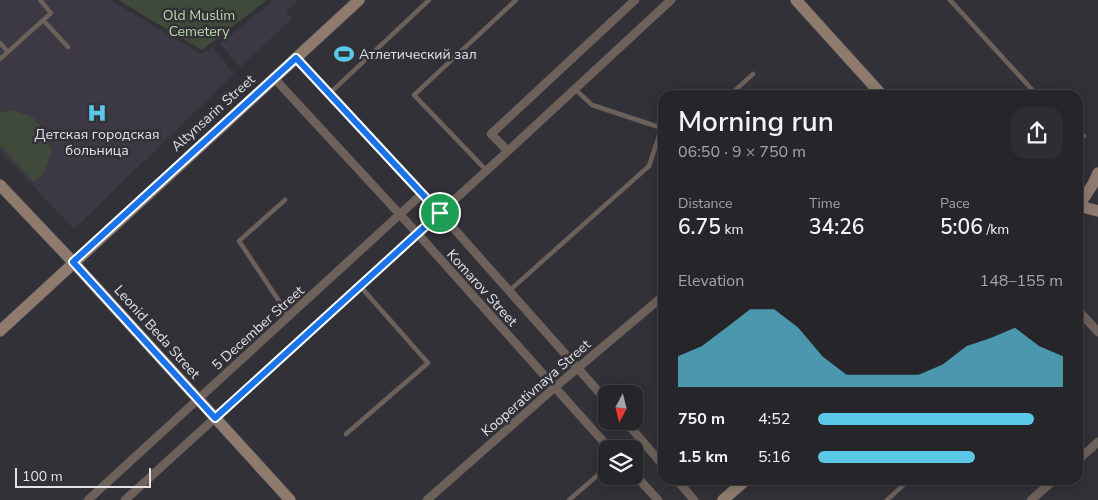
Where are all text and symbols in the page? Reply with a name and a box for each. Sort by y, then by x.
park label: Old Muslim Cemetery [163,6,235,41]
sports icon: Атлетический зал [333,43,355,65]
place label: Атлетический зал [359,45,477,64]
street label: Altynsarin Street [167,70,259,156]
hospital icon: Детская городская больница [86,102,108,124]
text: Morning run [678,103,834,141]
button: share [1011,107,1063,159]
place label: Детская городская больница [35,125,159,160]
text: 06:50 · 9 × 750 m [678,141,806,163]
pin [419,192,461,234]
text: Distance [678,194,732,213]
text: Time [809,194,840,213]
text: Pace [940,194,970,213]
icon: arrive [426,199,454,227]
text: 6.75 [678,213,721,241]
text: 34:26 [809,213,864,241]
text: 5:06 [940,213,983,241]
text: km [721,220,743,239]
text: /km [983,220,1009,239]
street label: Komarov Street [442,245,522,331]
text: Elevation [678,270,744,292]
text: 148–155 m [980,270,1063,292]
street label: Leonid Beda Street [110,281,204,383]
street label: 5 December Street [208,281,308,375]
street label: Kooperativnaya Street [477,335,595,441]
north arrow [598,385,642,430]
map controls [598,385,643,485]
text: 750 m [678,408,725,430]
text: 4:52 [758,408,790,430]
button: layers [598,440,643,485]
text: 1.5 km [678,446,728,468]
text: 5:16 [758,446,790,468]
scale bar [15,465,151,488]
text: 100 m [22,467,63,486]

